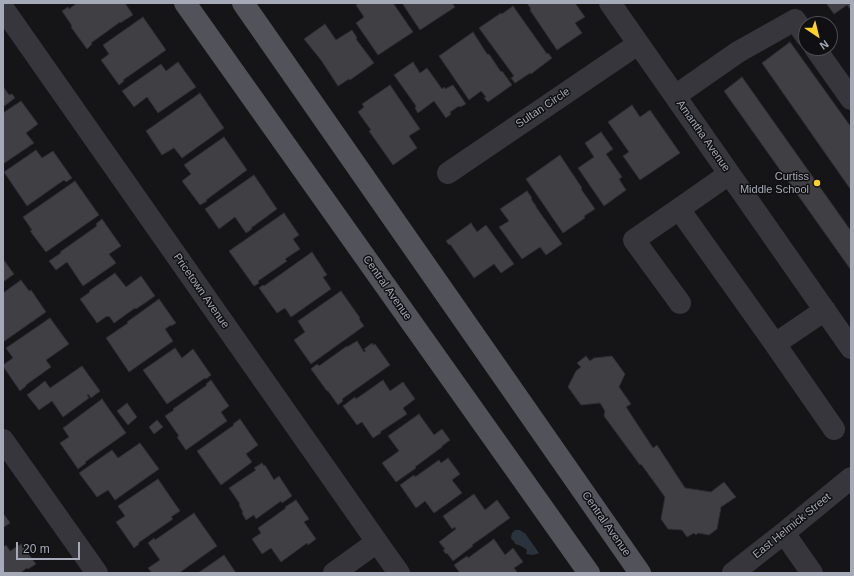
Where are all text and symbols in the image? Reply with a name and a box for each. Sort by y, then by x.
north arrow [798,16,838,56]
text: N [818,38,831,52]
street label: Sultan Circle [513,85,573,131]
street label: Amantha Avenue [673,98,733,174]
place label: Curtiss Middle School [740,170,809,196]
marker: Curtiss Middle School [812,178,822,188]
street label: Pricetown Avenue [170,251,232,331]
street label: Central Avenue [360,253,414,323]
street label: Central Avenue [579,489,633,559]
street label: East Helmick Street [750,490,834,562]
scale bar [18,534,82,560]
text: 20 m [23,542,50,556]

